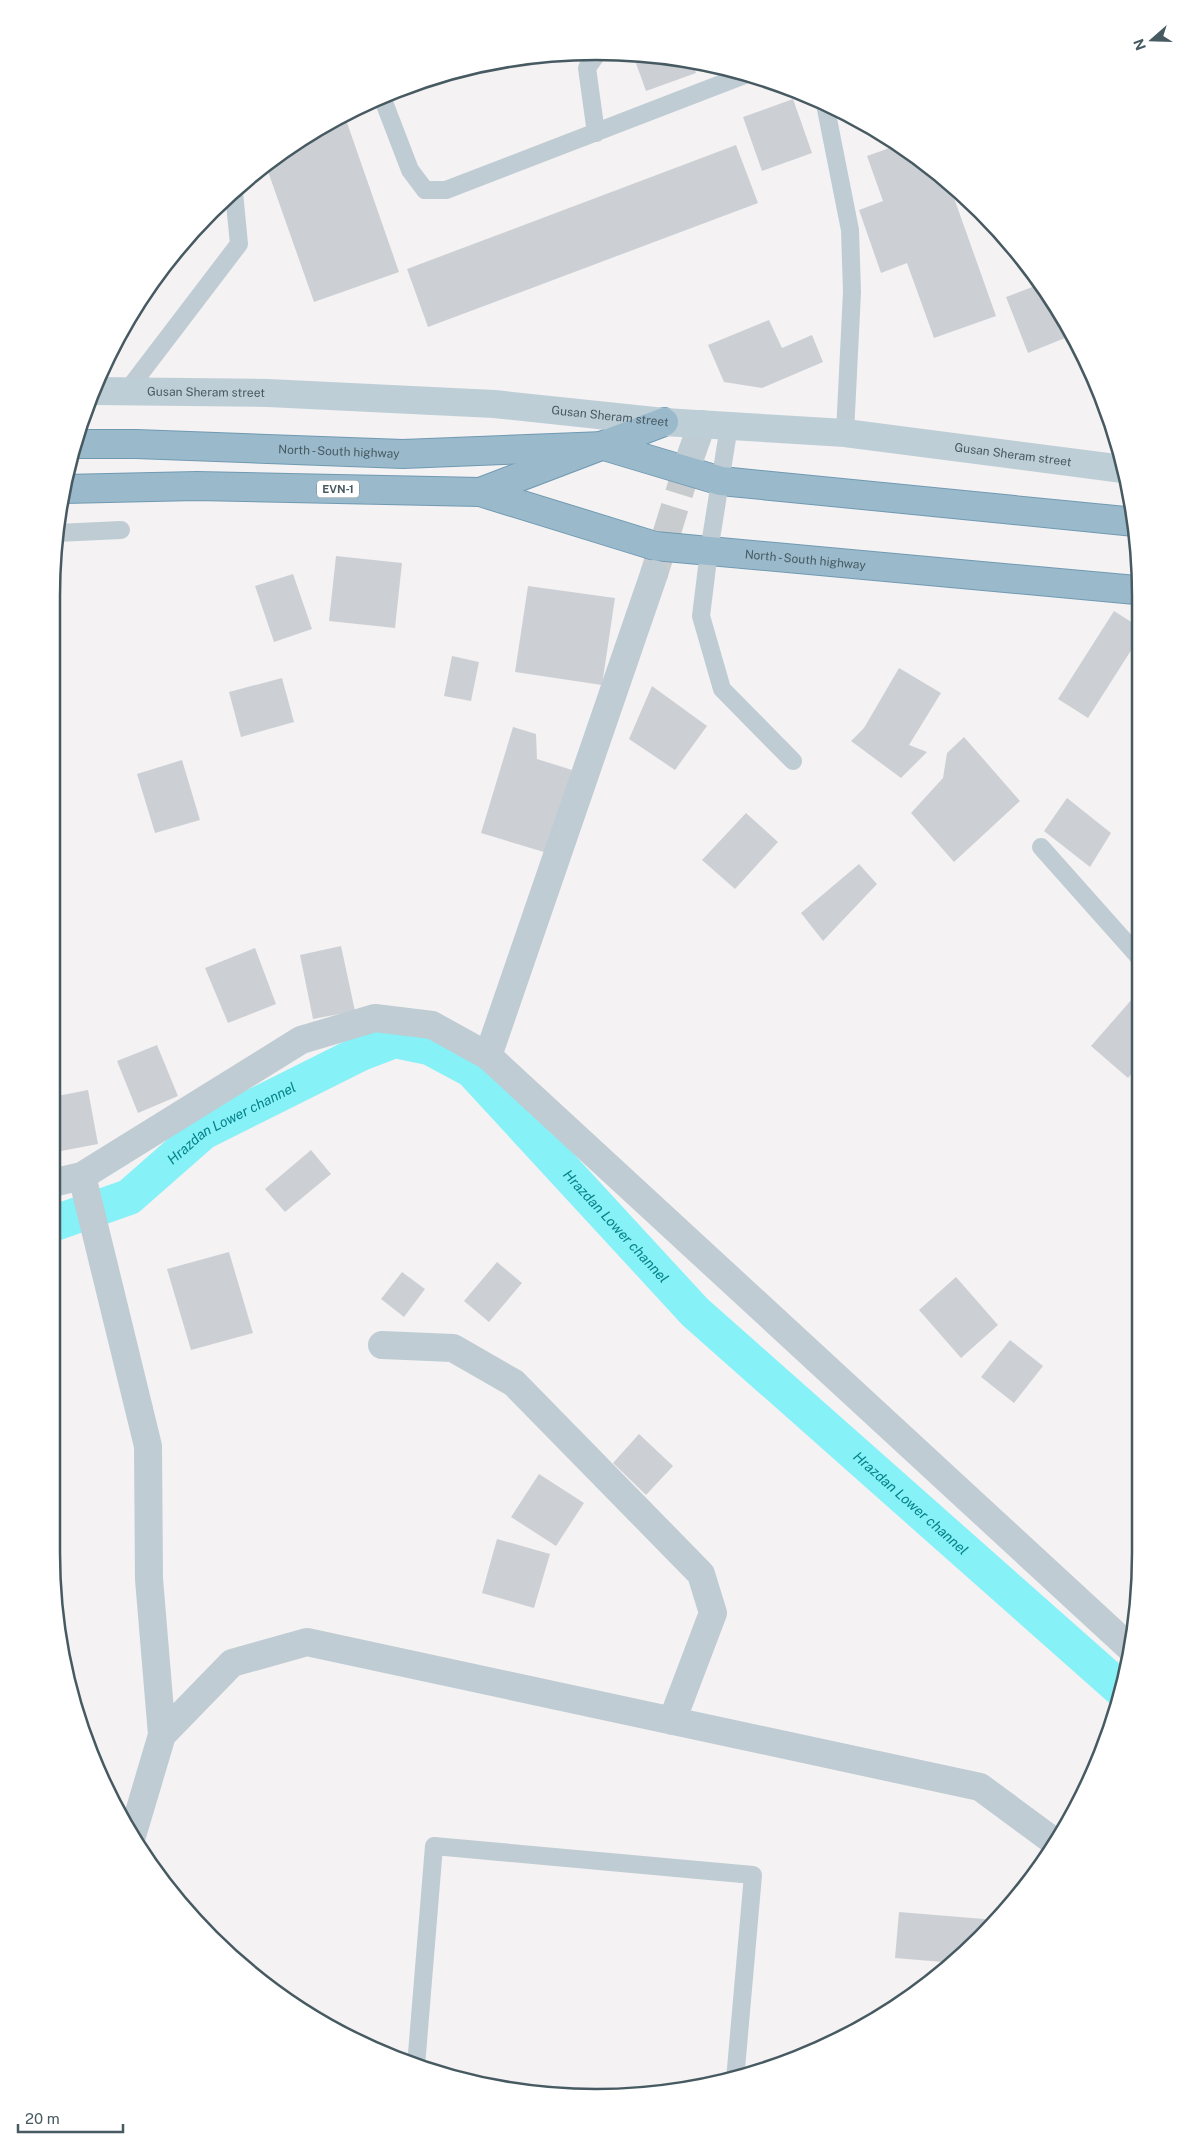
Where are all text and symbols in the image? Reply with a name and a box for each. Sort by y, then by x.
north arrow [1127,15,1177,65]
text: N [1130,37,1149,52]
street label: Gusan Sheram street [147,385,265,400]
street label: Gusan Sheram street [551,403,669,429]
street label: Gusan Sheram street [954,440,1073,469]
street label: North - South highway [278,442,400,461]
road number: EVN-1 [317,480,359,498]
street label: North - South highway [744,547,867,572]
water label: Hrazdan Lower channel [164,1079,298,1168]
water label: Hrazdan Lower channel [560,1167,672,1286]
water label: Hrazdan Lower channel [850,1448,971,1558]
scale bar [18,2102,122,2134]
text: 20 m [25,2110,60,2127]

